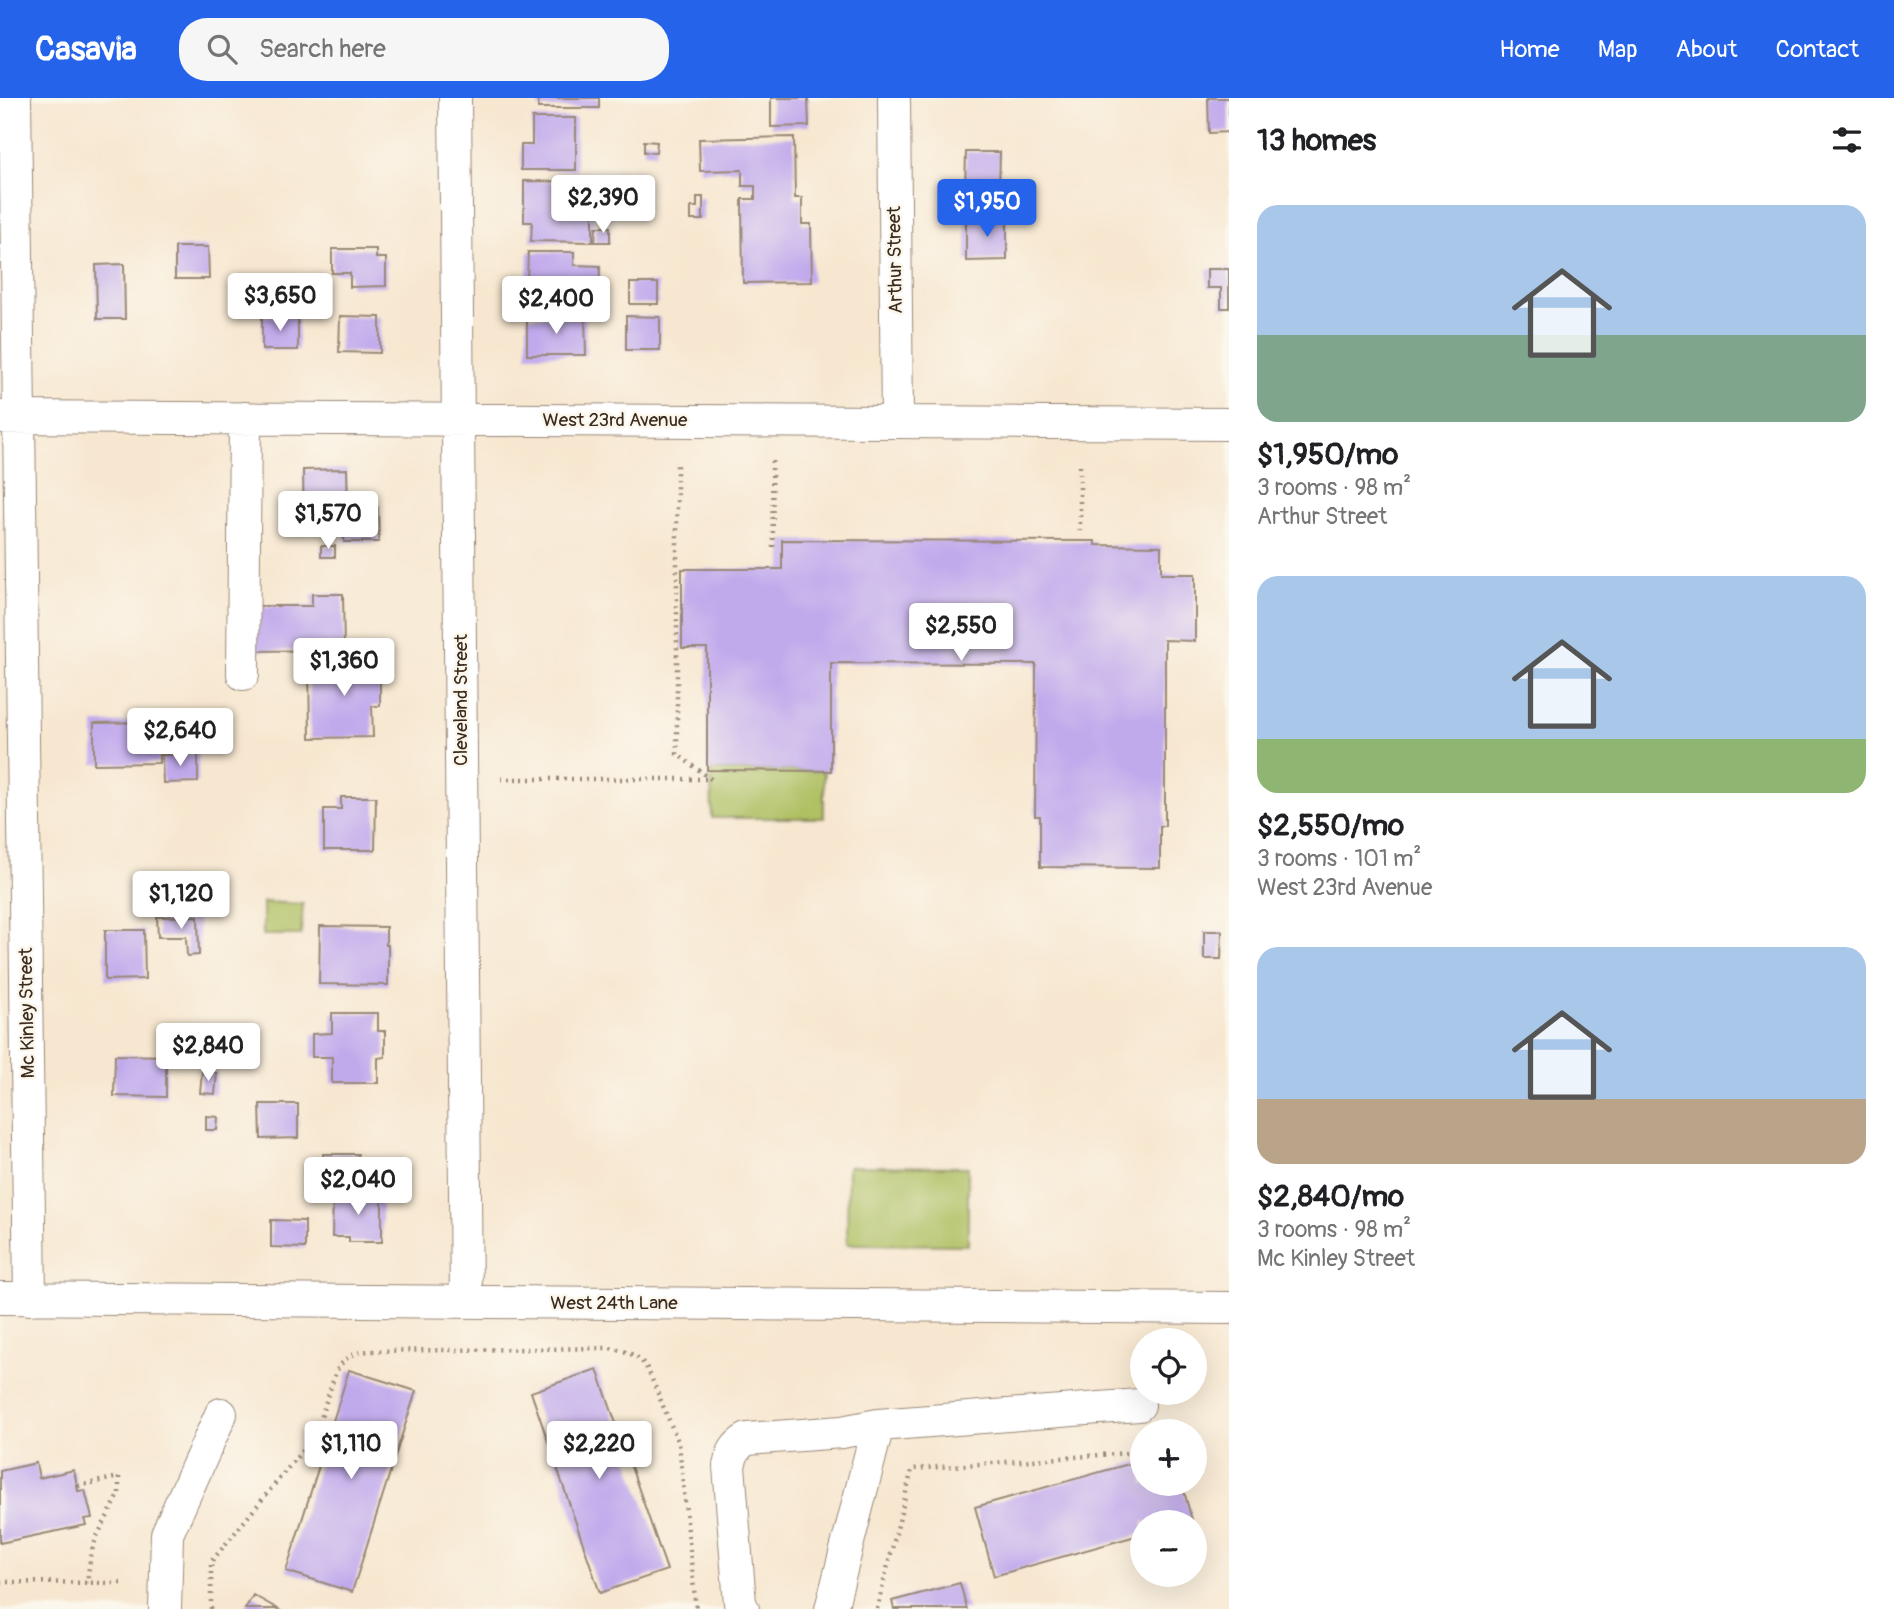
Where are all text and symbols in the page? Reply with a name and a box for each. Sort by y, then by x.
search box [179,18,669,81]
text: Casavia [35,29,137,70]
icon: search [203,30,241,68]
text: Search here [259,33,386,65]
text: Home [1499,35,1560,64]
text: Map [1598,35,1638,64]
text: About [1676,35,1738,64]
text: Contact [1776,35,1859,64]
icon: filters [1828,121,1866,159]
text: 13 homes [1257,122,1376,159]
pin: $2,390 [546,176,660,235]
pin: $1,950 [930,180,1044,239]
text: $2,390 [567,183,639,212]
text: $1,950 [953,187,1021,216]
street label: Arthur Street [882,206,908,314]
icon: home [1499,250,1625,376]
pin: $3,650 [223,274,337,333]
pin: $2,400 [499,276,613,336]
text: $3,650 [244,281,316,310]
text: $2,400 [518,284,594,313]
street label: West 23rd Avenue [543,408,688,432]
text: $1,950/mo [1257,436,1398,473]
text: 3 rooms · 98 m² [1257,473,1411,502]
pin: $1,570 [271,491,385,551]
text: $1,570 [294,499,362,528]
text: Arthur Street [1257,502,1387,531]
pin: $2,550 [904,603,1018,663]
text: $2,550 [925,611,997,640]
icon: home [1499,621,1625,747]
street label: Cleveland Street [449,634,473,766]
pin: $1,360 [287,638,401,698]
text: $1,360 [309,646,379,675]
pin: $2,640 [123,708,237,768]
text: $2,640 [143,716,217,745]
text: $2,550/mo [1257,807,1404,844]
text: 3 rooms · 101 m² [1257,844,1421,873]
pin: $1,120 [124,872,238,931]
text: West 23rd Avenue [1257,873,1432,902]
text: $1,120 [149,879,213,908]
street label: Mc Kinley Street [14,947,40,1078]
icon: home [1499,992,1625,1118]
pin: $2,840 [151,1024,265,1083]
text: $2,840 [172,1031,244,1060]
pin: $2,040 [301,1158,415,1217]
text: $2,040 [320,1165,396,1194]
text: $2,840/mo [1257,1178,1404,1215]
text: 3 rooms · 98 m² [1257,1215,1411,1244]
text: Mc Kinley Street [1257,1244,1415,1273]
street label: West 24th Lane [550,1291,678,1315]
map controls [1130,1328,1207,1587]
button: locate [1130,1328,1207,1405]
button: + [1130,1419,1207,1496]
pin: $1,110 [294,1422,408,1481]
pin: $2,220 [542,1422,656,1481]
text: $1,110 [321,1429,382,1458]
text: $2,220 [563,1429,635,1458]
button: − [1130,1510,1207,1587]

